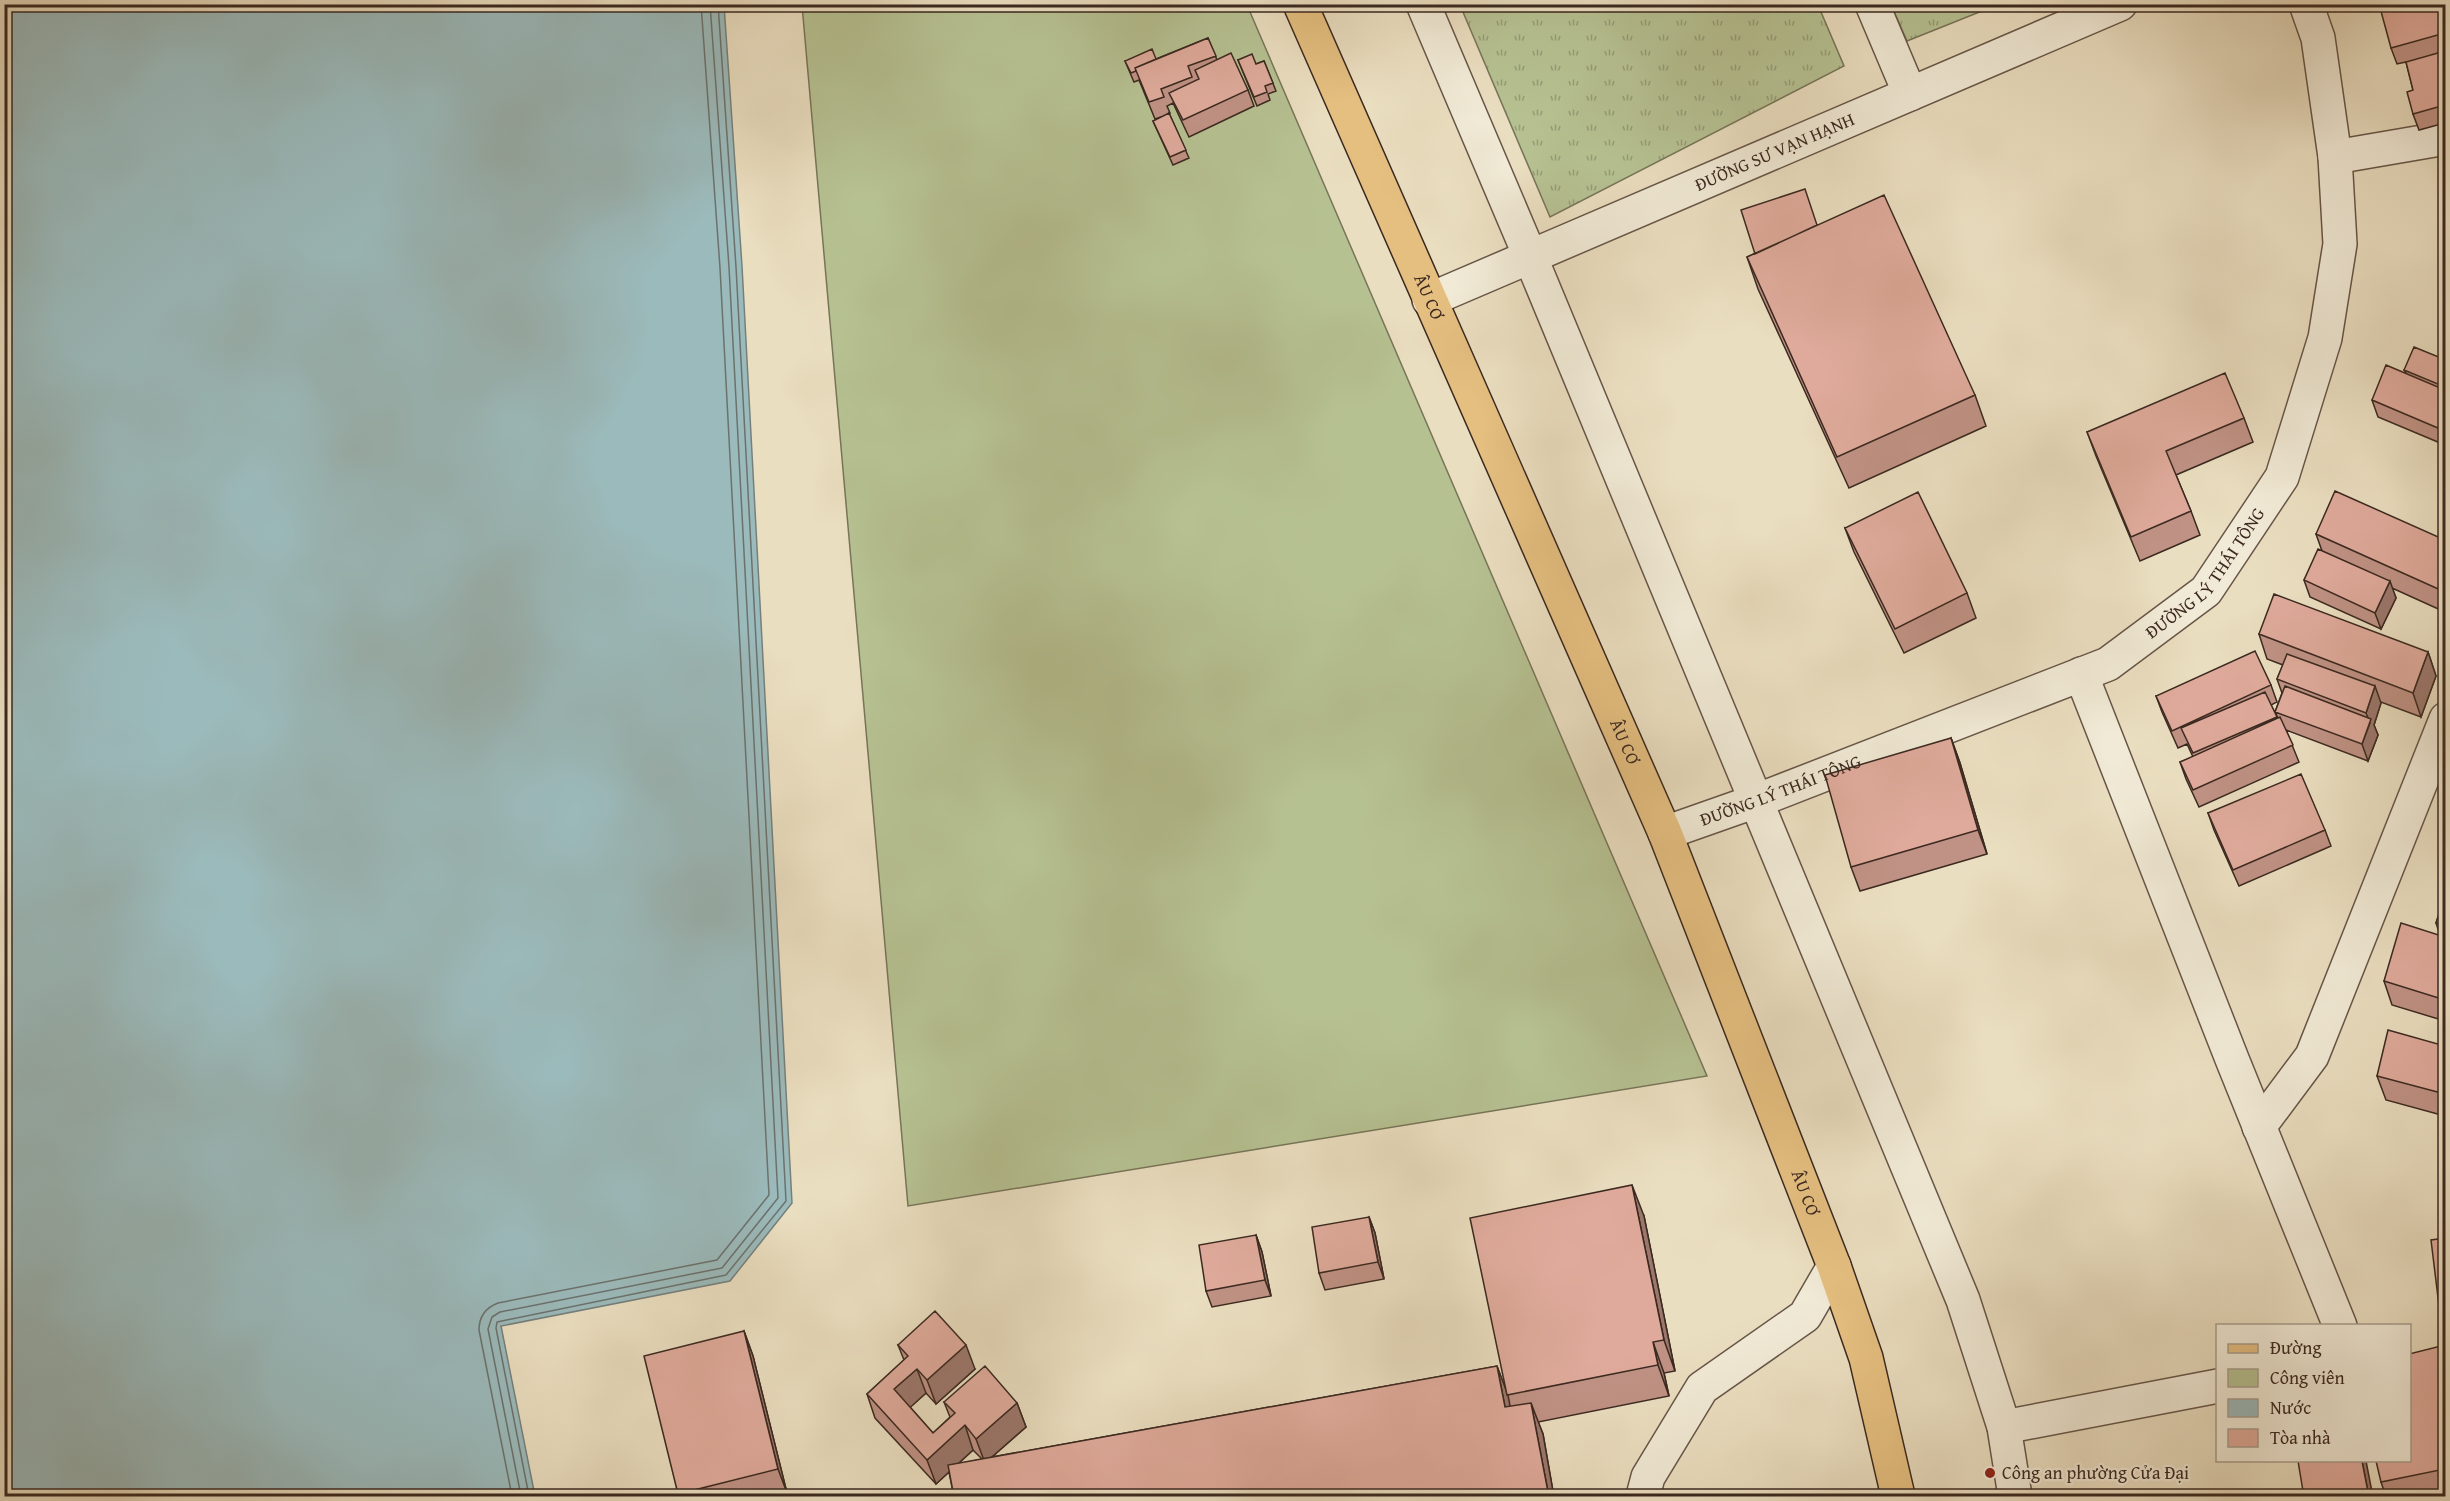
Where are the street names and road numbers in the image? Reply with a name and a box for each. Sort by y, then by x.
street label: ĐƯỜNG SƯ VẠN HẠNH [1690,105,1859,198]
street label: ÂU CƠ [1407,269,1451,324]
street label: ĐƯỜNG LÝ THÁI TÔNG [2139,502,2271,645]
street label: ÂU CƠ [1603,714,1647,769]
street label: ĐƯỜNG LÝ THÁI TÔNG [1696,747,1865,833]
street label: ÂU CƠ [1785,1166,1827,1220]

